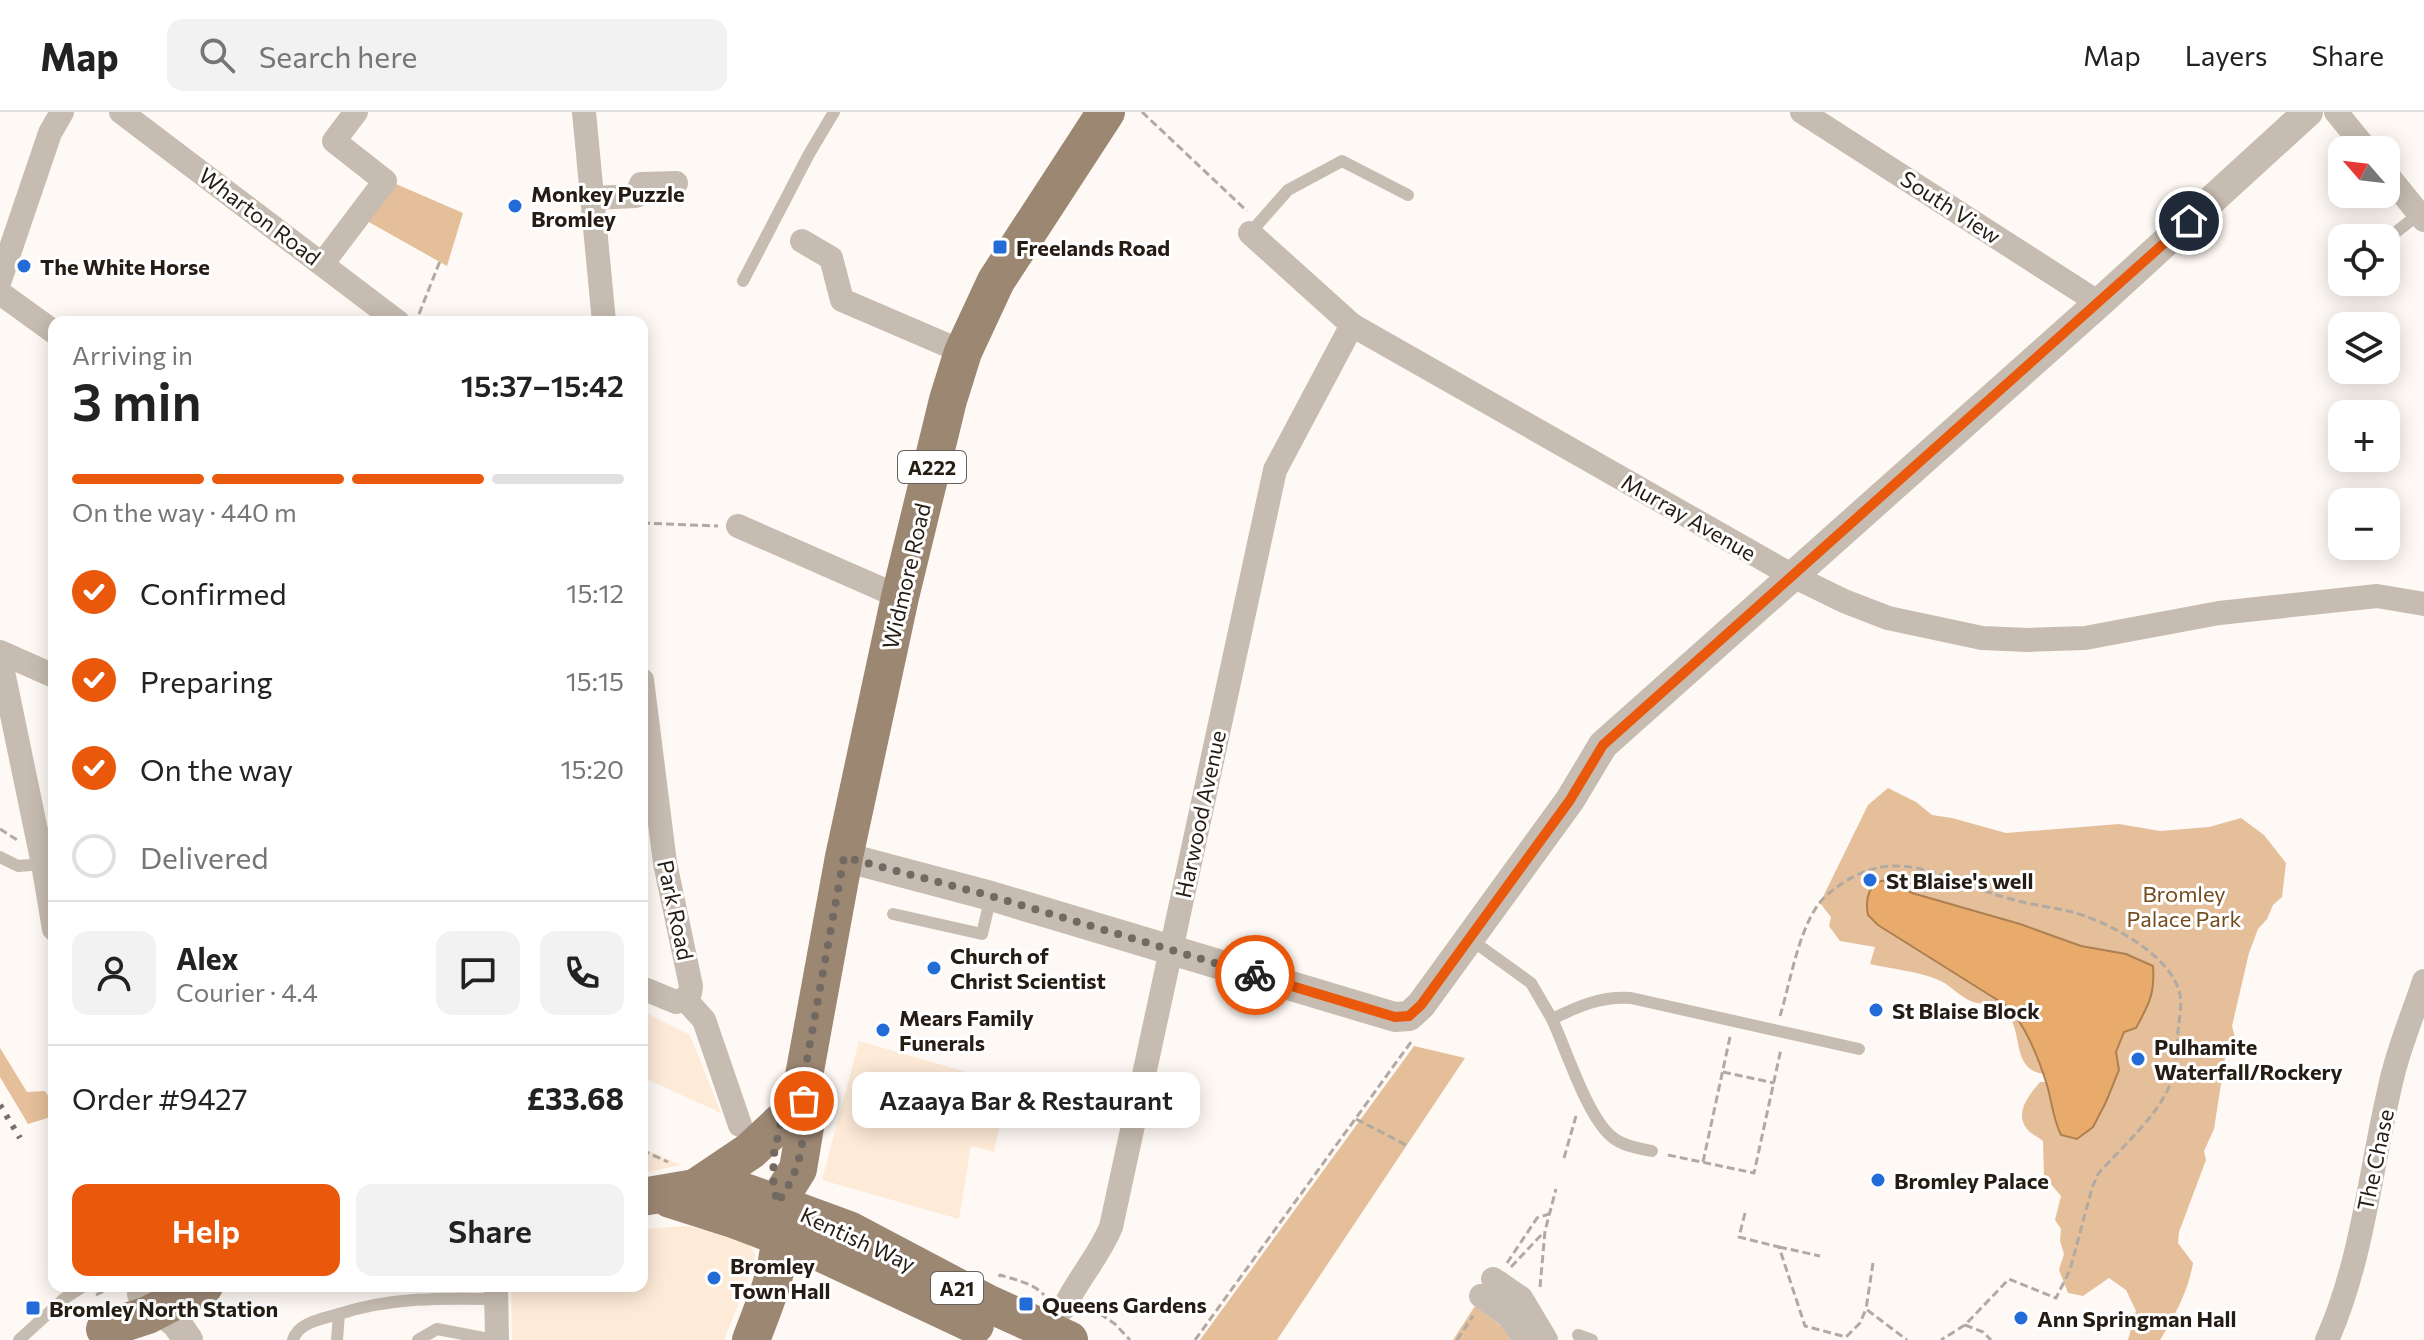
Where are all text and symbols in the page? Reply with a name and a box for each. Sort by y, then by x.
search box [167,19,727,91]
text: Map [40,32,119,79]
icon: search [195,33,239,77]
text: Search here [259,37,417,74]
text: Map [2083,38,2141,72]
text: Layers [2185,38,2267,72]
text: Share [2311,38,2384,72]
north arrow [2328,136,2400,208]
map controls [2328,136,2400,560]
street label: Wharton Road [194,161,326,271]
street label: South View [1896,165,2006,250]
place label: Monkey Puzzle Bromley [531,180,685,232]
pin [2155,187,2223,255]
marker: Monkey Puzzle Bromley [506,197,524,215]
icon: home [2167,199,2211,243]
button: locate [2328,224,2400,296]
place label: Freelands Road [1016,234,1170,261]
marker: Freelands Road [991,238,1009,256]
place label: The White Horse [40,253,210,280]
marker: The White Horse [15,257,33,275]
button: layers [2328,312,2400,384]
text: Arriving in [72,339,193,370]
text: 15:37–15:42 [461,366,624,403]
text: 3 min [72,368,201,432]
button: + [2328,400,2400,472]
road number: A222 [898,451,966,483]
street label: Murray Avenue [1617,468,1761,566]
button: − [2328,488,2400,560]
text: On the way · 440 m [72,496,297,527]
street label: Widmore Road [876,500,936,652]
icon: check [72,570,116,614]
text: Confirmed [140,574,287,611]
text: 15:12 [566,577,624,608]
icon: check [72,658,116,702]
text: Preparing [140,662,273,699]
text: 15:15 [566,665,624,696]
street label: Harwood Avenue [1169,728,1231,900]
icon: check [72,746,116,790]
text: On the way [140,750,293,787]
text: 15:20 [561,753,624,784]
text: Delivered [140,838,269,875]
street label: Park Road [652,857,700,963]
place label: St Blaise's well [1886,867,2033,894]
marker: St Blaise's well [1861,871,1879,889]
park label: Bromley Palace Park [2126,880,2242,932]
button: person [72,931,156,1015]
button: chat [436,931,520,1015]
button: phone [540,931,624,1015]
courier [1215,935,1295,1015]
text: Alex [176,939,239,976]
place label: Church of Christ Scientist [950,942,1106,994]
icon: bike [1233,953,1277,997]
marker: Church of Christ Scientist [925,959,943,977]
text: Courier · 4.4 [176,976,318,1007]
place label: St Blaise Block [1892,997,2040,1024]
marker: St Blaise Block [1867,1001,1885,1019]
place label: Mears Family Funerals [899,1004,1034,1056]
marker: Mears Family Funerals [874,1021,892,1039]
place label: Pulhamite Waterfall/Rockery [2154,1033,2343,1085]
marker: Pulhamite Waterfall/Rockery [2129,1050,2147,1068]
pin [770,1067,838,1135]
callout: Azaaya Bar & Restaurant [852,1073,1200,1129]
text: Order #9427 [72,1079,248,1116]
text: £33.68 [527,1079,624,1116]
icon: bag [782,1079,826,1123]
text: Azaaya Bar & Restaurant [879,1084,1173,1115]
street label: The Chase [2351,1107,2399,1213]
place label: Bromley Palace [1894,1167,2049,1194]
marker: Bromley Palace [1869,1171,1887,1189]
button: Help [72,1184,340,1276]
button: Share [356,1184,624,1276]
street label: Kentish Way [796,1201,920,1277]
place label: Bromley Town Hall [730,1252,831,1304]
marker: Bromley Town Hall [705,1269,723,1287]
road number: A21 [931,1272,983,1304]
place label: Queens Gardens [1042,1291,1207,1318]
place label: Bromley North Station [49,1295,278,1322]
marker: Queens Gardens [1017,1295,1035,1313]
marker: Bromley North Station [24,1299,42,1317]
place label: Ann Springman Hall [2037,1305,2237,1332]
marker: Ann Springman Hall [2012,1309,2030,1327]

